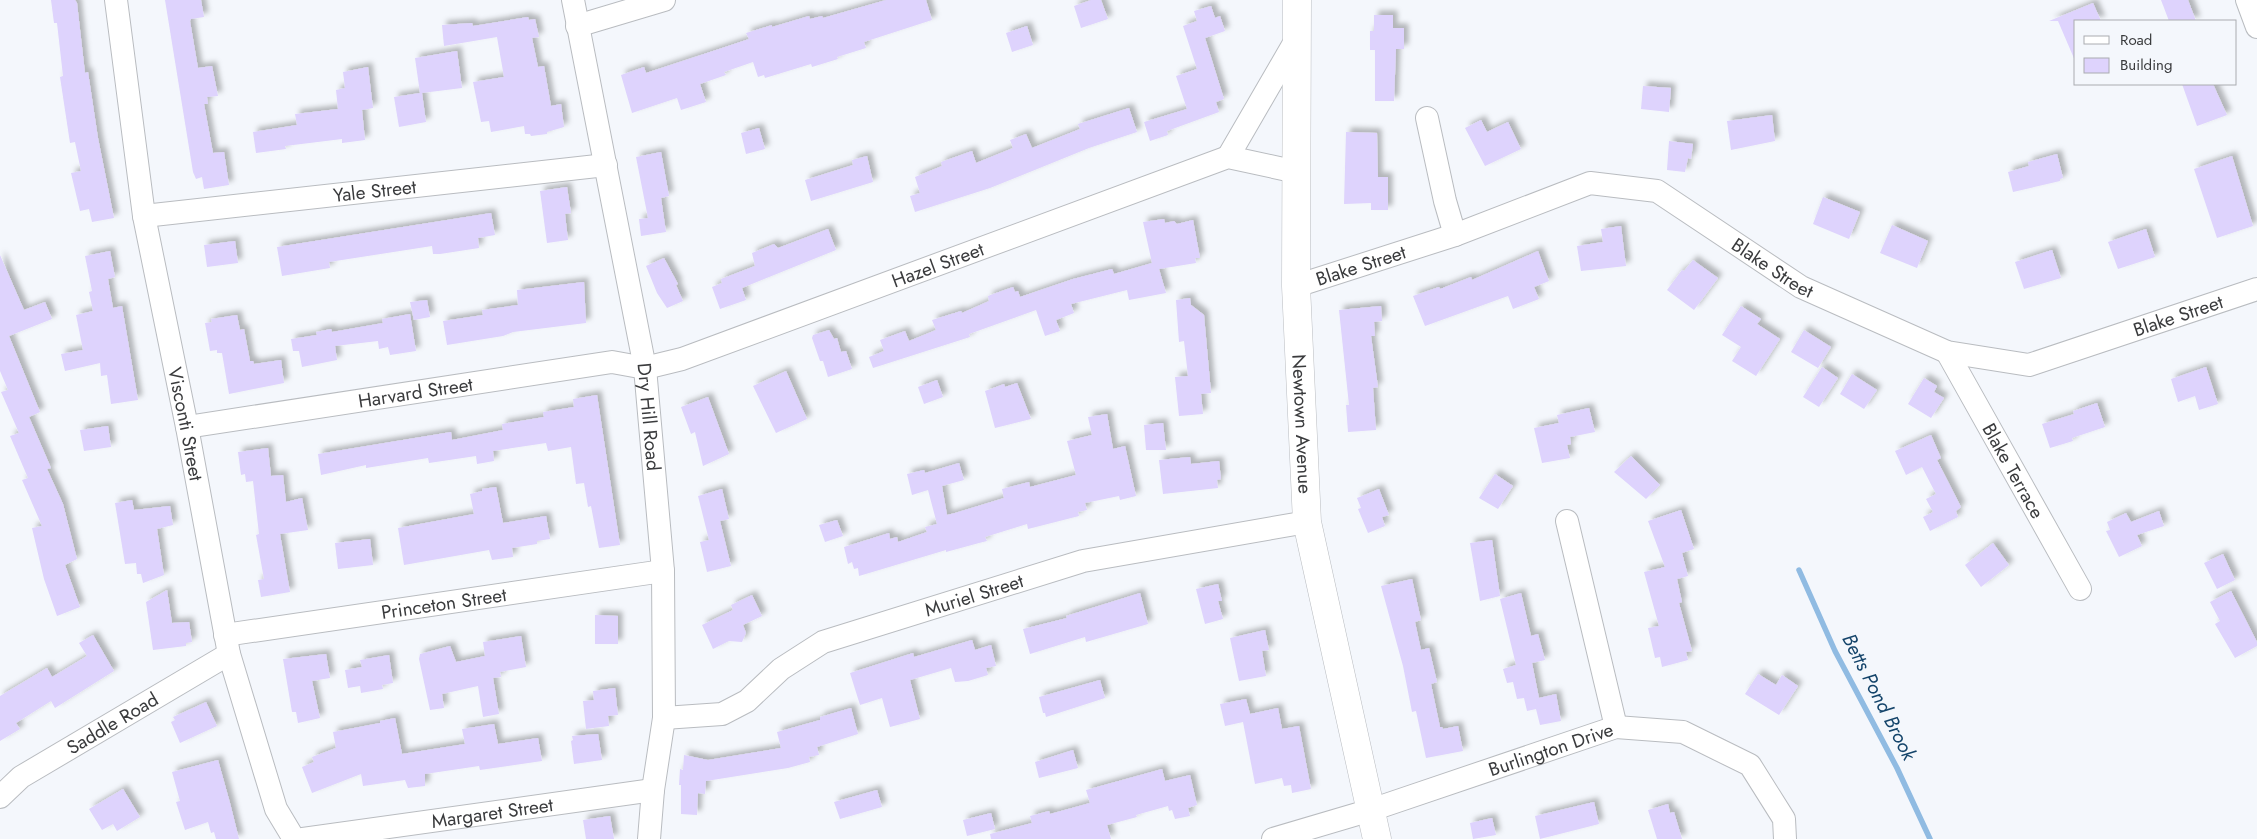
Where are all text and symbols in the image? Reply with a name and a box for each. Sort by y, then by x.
legend [2074,20,2237,85]
text: Road [2120,29,2152,51]
text: Building [2120,54,2172,76]
street label: Yale Street [332,173,418,209]
street label: Blake Street [1726,231,1818,305]
street label: Hazel Street [888,235,988,294]
street label: Blake Street [1312,238,1410,292]
street label: Blake Street [2129,288,2227,343]
street label: Newtown Avenue [1286,353,1319,494]
street label: Dry Hill Road [631,362,668,472]
street label: Visconti Street [162,365,210,483]
street label: Harvard Street [356,370,475,414]
street label: Blake Terrace [1976,418,2051,523]
street label: Muriel Street [921,567,1027,623]
street label: Princeton Street [379,580,509,626]
water label: Betts Pond Brook [1835,629,1924,767]
street label: Saddle Road [61,685,163,761]
street label: Burlington Drive [1485,715,1617,783]
street label: Margaret Street [430,791,555,834]

